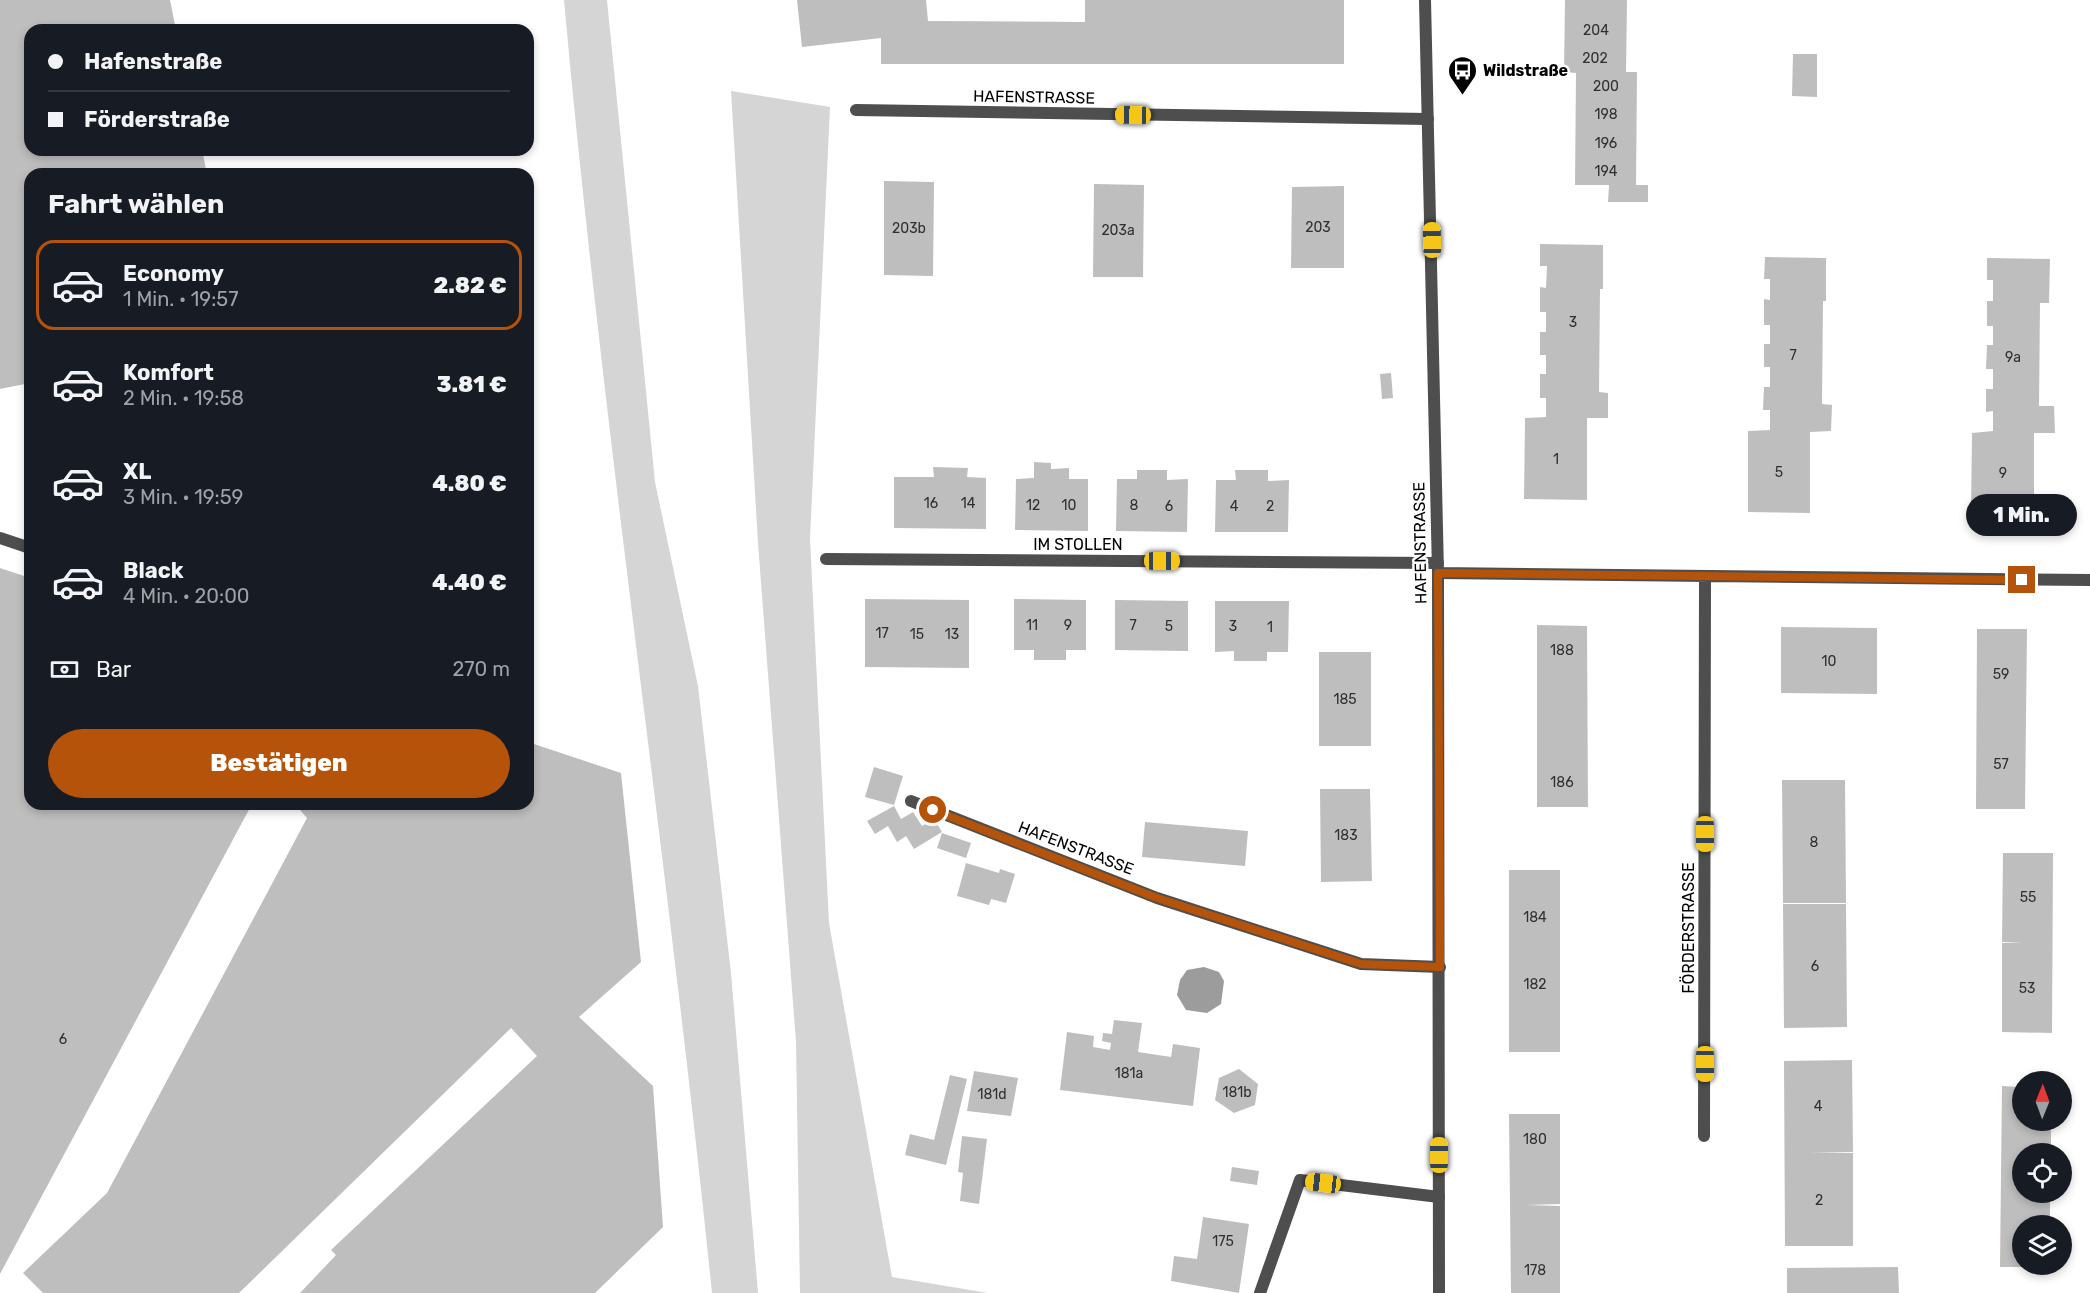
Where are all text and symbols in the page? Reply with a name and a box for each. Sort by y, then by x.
house number: 204 [1583,22,1609,39]
text: Hafenstraße [84,48,222,75]
house number: 202 [1582,50,1608,67]
bus stop icon: Wildstraße [1446,54,1478,96]
place label: Wildstraße [1483,61,1568,80]
house number: 200 [1593,78,1619,95]
street label: HAFENSTRASSE [973,86,1095,108]
text: Förderstraße [84,106,230,133]
car [1115,106,1151,124]
house number: 198 [1594,106,1618,123]
house number: 196 [1595,135,1617,152]
house number: 194 [1595,163,1618,180]
text: Fahrt wählen [48,188,224,220]
house number: 203 [1305,219,1331,236]
house number: 203b [892,220,926,237]
house number: 203a [1101,222,1135,239]
car [1423,222,1441,258]
icon: car [51,258,105,312]
text: Economy [123,260,224,287]
text: 2.82 € [433,272,507,299]
text: 1 Min. · 19:57 [123,287,238,311]
house number: 3 [1569,314,1577,331]
house number: 7 [1789,347,1797,364]
house number: 9a [2005,349,2021,366]
icon: car [51,357,105,411]
text: Komfort [123,359,214,386]
text: 3.81 € [437,371,507,398]
text: 2 Min. · 19:58 [123,386,244,410]
house number: 1 [1553,451,1559,468]
icon: car [51,456,105,510]
text: XL [123,458,151,485]
house number: 5 [1775,464,1783,481]
house number: 9 [1999,465,2007,482]
text: 4.80 € [432,470,507,497]
street label: HAFENSTRASSE [1409,482,1431,604]
text: 3 Min. · 19:59 [123,485,243,509]
callout: 1 Min. [1966,493,2078,535]
house number: 16 [924,495,938,512]
house number: 14 [961,495,976,512]
house number: 12 [1026,497,1040,514]
house number: 10 [1062,497,1077,514]
house number: 8 [1130,497,1139,514]
house number: 6 [1165,498,1173,515]
house number: 4 [1230,498,1239,515]
house number: 2 [1266,498,1274,515]
text: 1 Min. [1993,503,2050,527]
street label: IM STOLLEN [1033,535,1123,554]
car [1144,552,1180,570]
icon: car [51,555,105,609]
text: Black [123,557,184,584]
route end [2008,566,2035,593]
text: 4.40 € [432,569,507,596]
text: 4 Min. · 20:00 [123,584,250,608]
house number: 11 [1026,617,1038,634]
house number: 9 [1064,617,1072,634]
house number: 7 [1129,617,1137,634]
house number: 5 [1165,618,1173,635]
house number: 3 [1229,618,1237,635]
house number: 1 [1267,619,1273,636]
house number: 17 [875,625,889,642]
house number: 15 [910,626,924,643]
house number: 13 [945,626,959,643]
house number: 188 [1550,642,1574,659]
icon: cash [48,653,81,686]
house number: 10 [1822,653,1837,670]
text: Bar [96,656,131,683]
text: 270 m [453,657,510,681]
house number: 59 [1993,666,2009,683]
house number: 185 [1333,691,1357,708]
button: Bestätigen [48,729,510,798]
house number: 57 [1993,756,2009,773]
house number: 186 [1550,774,1574,791]
route start [919,796,946,823]
car [1696,816,1714,852]
street label: HAFENSTRASSE [1016,817,1136,879]
house number: 183 [1334,827,1358,844]
house number: 8 [1810,834,1819,851]
street label: FÖRDERSTRASSE [1679,862,1698,994]
house number: 55 [2020,889,2036,906]
house number: 184 [1523,909,1547,926]
house number: 6 [1811,958,1819,975]
house number: 182 [1523,976,1547,993]
house number: 53 [2019,980,2035,997]
house number: 6 [59,1031,67,1048]
car [1696,1046,1714,1082]
house number: 181a [1115,1065,1143,1082]
north arrow [2012,1071,2072,1131]
map controls [2012,1071,2072,1275]
house number: 181b [1222,1084,1252,1101]
house number: 181d [977,1086,1007,1103]
house number: 4 [1814,1098,1823,1115]
house number: 180 [1523,1131,1547,1148]
car [1430,1137,1448,1173]
button: locate [2012,1143,2072,1203]
car [1304,1172,1342,1194]
house number: 2 [1815,1192,1823,1209]
button: layers [2012,1215,2072,1275]
house number: 175 [1212,1233,1234,1250]
house number: 178 [1524,1262,1546,1279]

